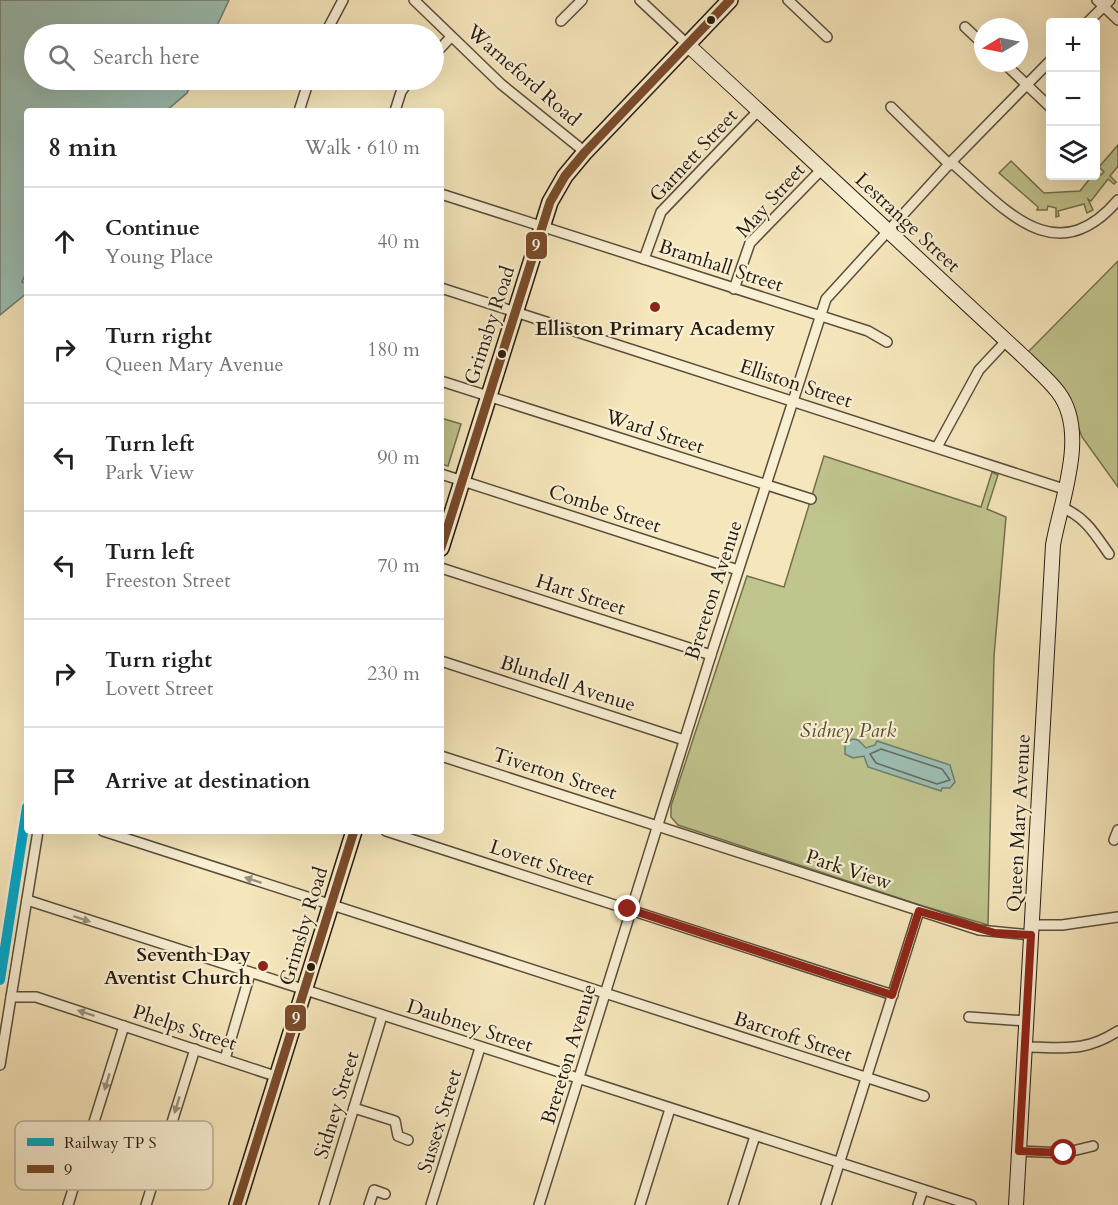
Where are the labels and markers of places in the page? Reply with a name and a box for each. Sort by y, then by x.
unlabelled marker [705,14,717,26]
marker: Elliston Primary Academy [648,300,662,314]
place label: Elliston Primary Academy [535,315,776,342]
unlabelled marker [496,348,508,360]
place label: Seventh Day Aventist Church [104,941,252,991]
marker: Seventh Day Aventist Church [256,959,270,973]
unlabelled marker [305,961,317,973]

